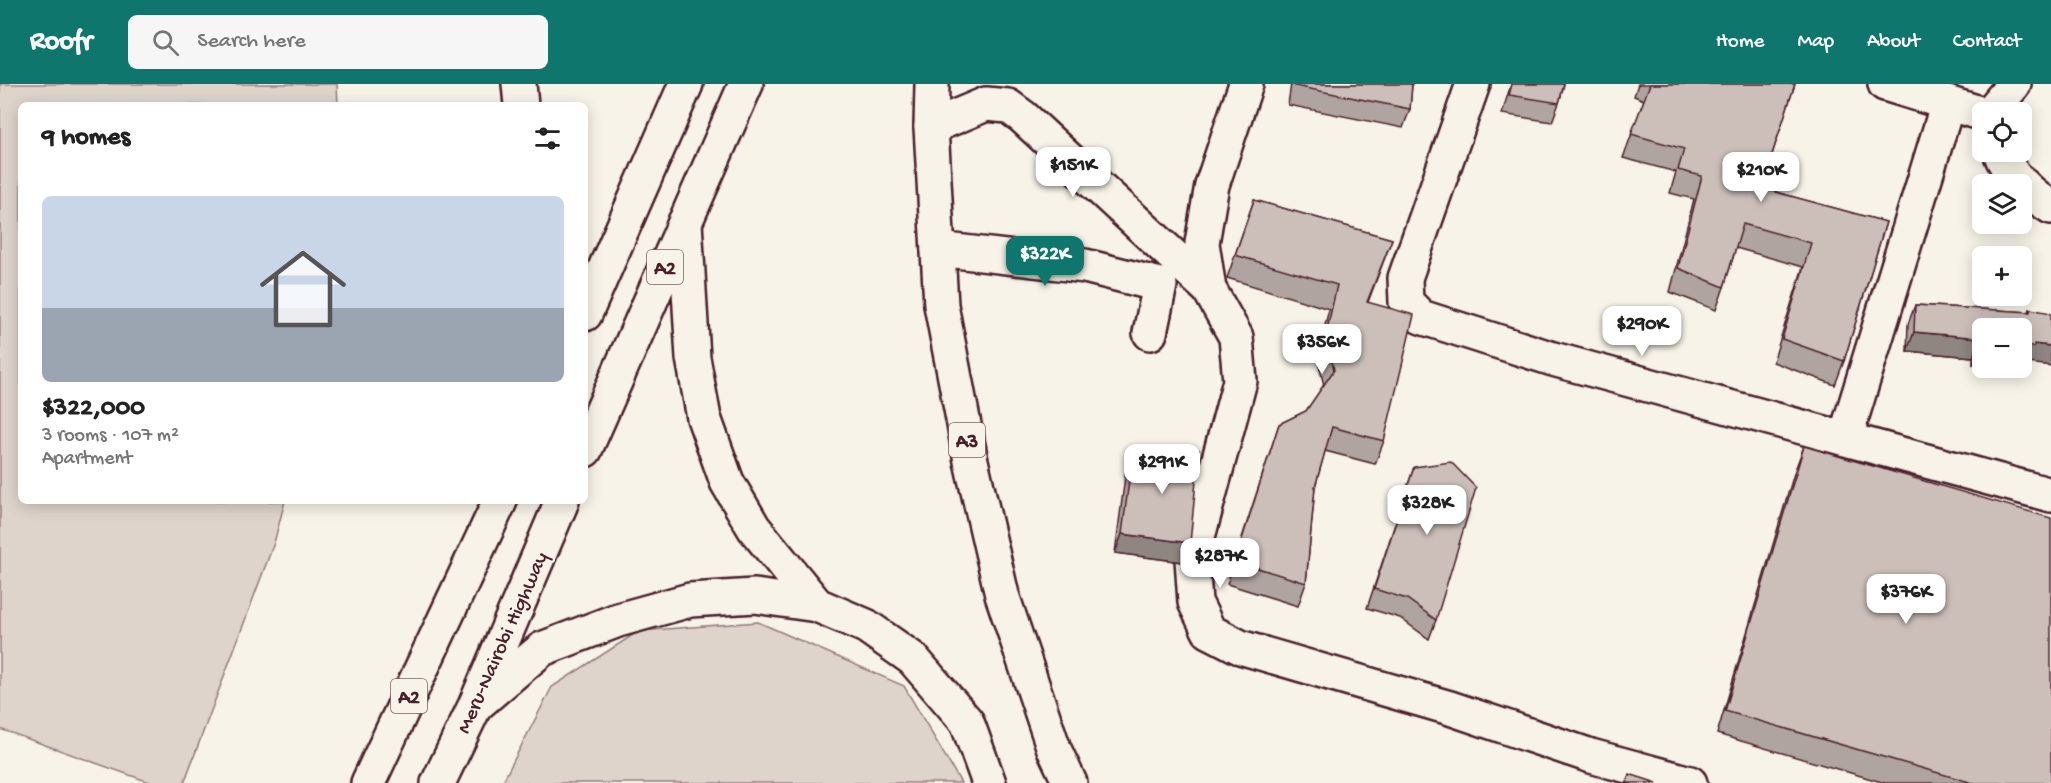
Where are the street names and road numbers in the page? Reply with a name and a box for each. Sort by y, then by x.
road number: A2 [647,250,683,284]
road number: A3 [949,423,985,457]
street label: Meru-Nairobi Highway [453,549,556,738]
road number: A2 [391,679,427,713]

